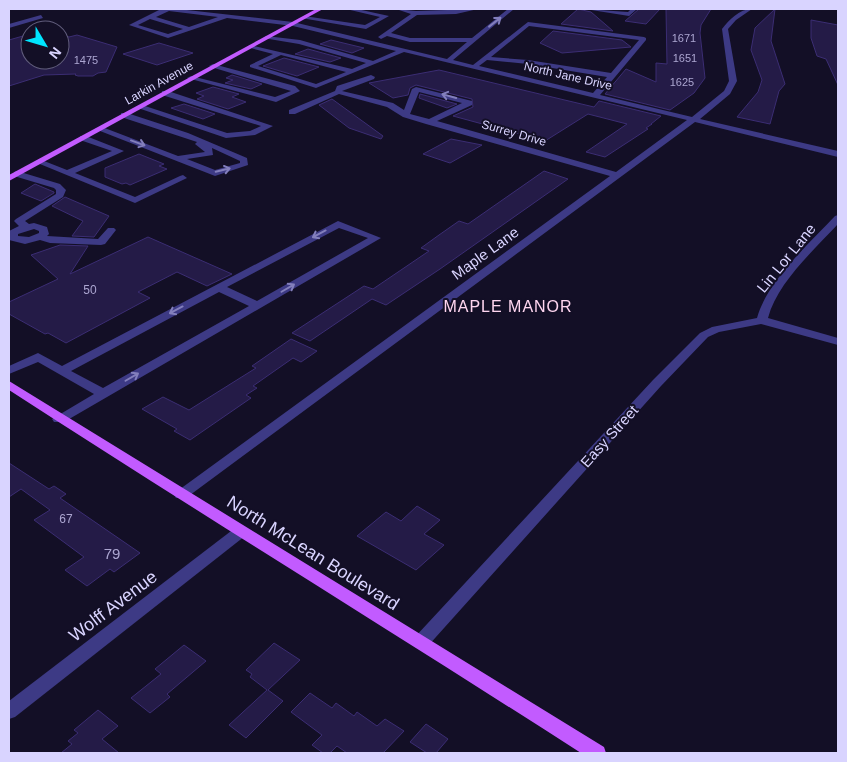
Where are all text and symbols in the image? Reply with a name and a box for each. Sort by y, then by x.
one-way arrow [488,17,501,28]
north arrow [20,20,70,70]
house number: 1671 [672,32,696,44]
text: N [46,44,65,62]
house number: 1651 [673,52,697,64]
house number: 1475 [74,54,98,66]
street label: Larkin Avenue [122,58,196,108]
street label: North Jane Drive [523,59,614,93]
house number: 1625 [670,76,694,88]
one-way arrow [441,91,457,101]
street label: Surrey Drive [480,117,548,149]
one-way arrow [130,139,145,148]
one-way arrow [214,165,230,174]
street label: Lin Lor Lane [753,220,819,296]
street label: Maple Lane [448,223,522,283]
one-way arrow [312,229,327,239]
house number: 50 [83,283,97,297]
one-way arrow [280,283,295,292]
district label: MAPLE MANOR [443,298,573,315]
one-way arrow [168,305,183,315]
one-way arrow [124,371,138,381]
street label: Easy Street [577,401,642,471]
street label: North McLean Boulevard [223,492,403,614]
house number: 67 [59,512,73,526]
house number: 79 [104,545,120,562]
street label: Wolff Avenue [65,566,161,646]

